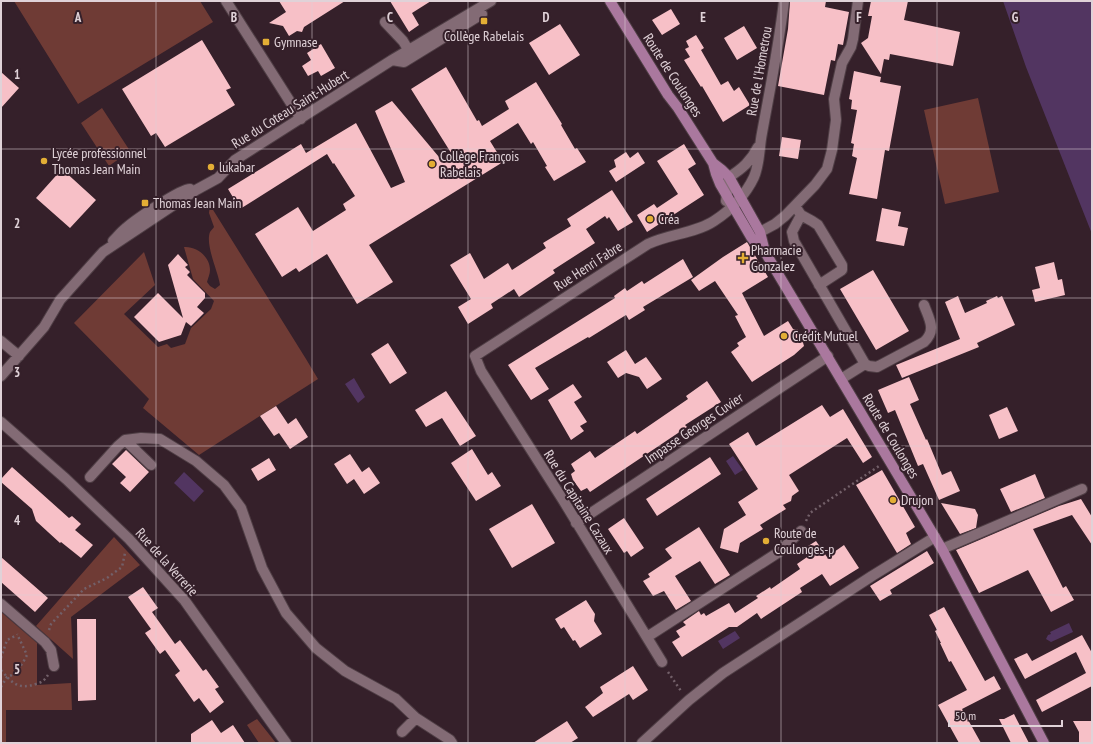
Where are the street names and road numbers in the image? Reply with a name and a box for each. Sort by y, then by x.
street label: Rue de l'Hometrou [742,25,776,117]
street label: Route de Coulonges [639,30,707,120]
street label: Rue du Coteau Saint-Hubert [228,66,352,152]
street label: Rue Henri Fabre [550,237,626,295]
street label: Impasse Georges Cuvier [641,388,747,468]
street label: Route de Coulonges [859,390,924,482]
street label: Rue du Capitaine Cazaux [540,447,618,558]
street label: Rue de la Verrerie [132,524,202,600]

